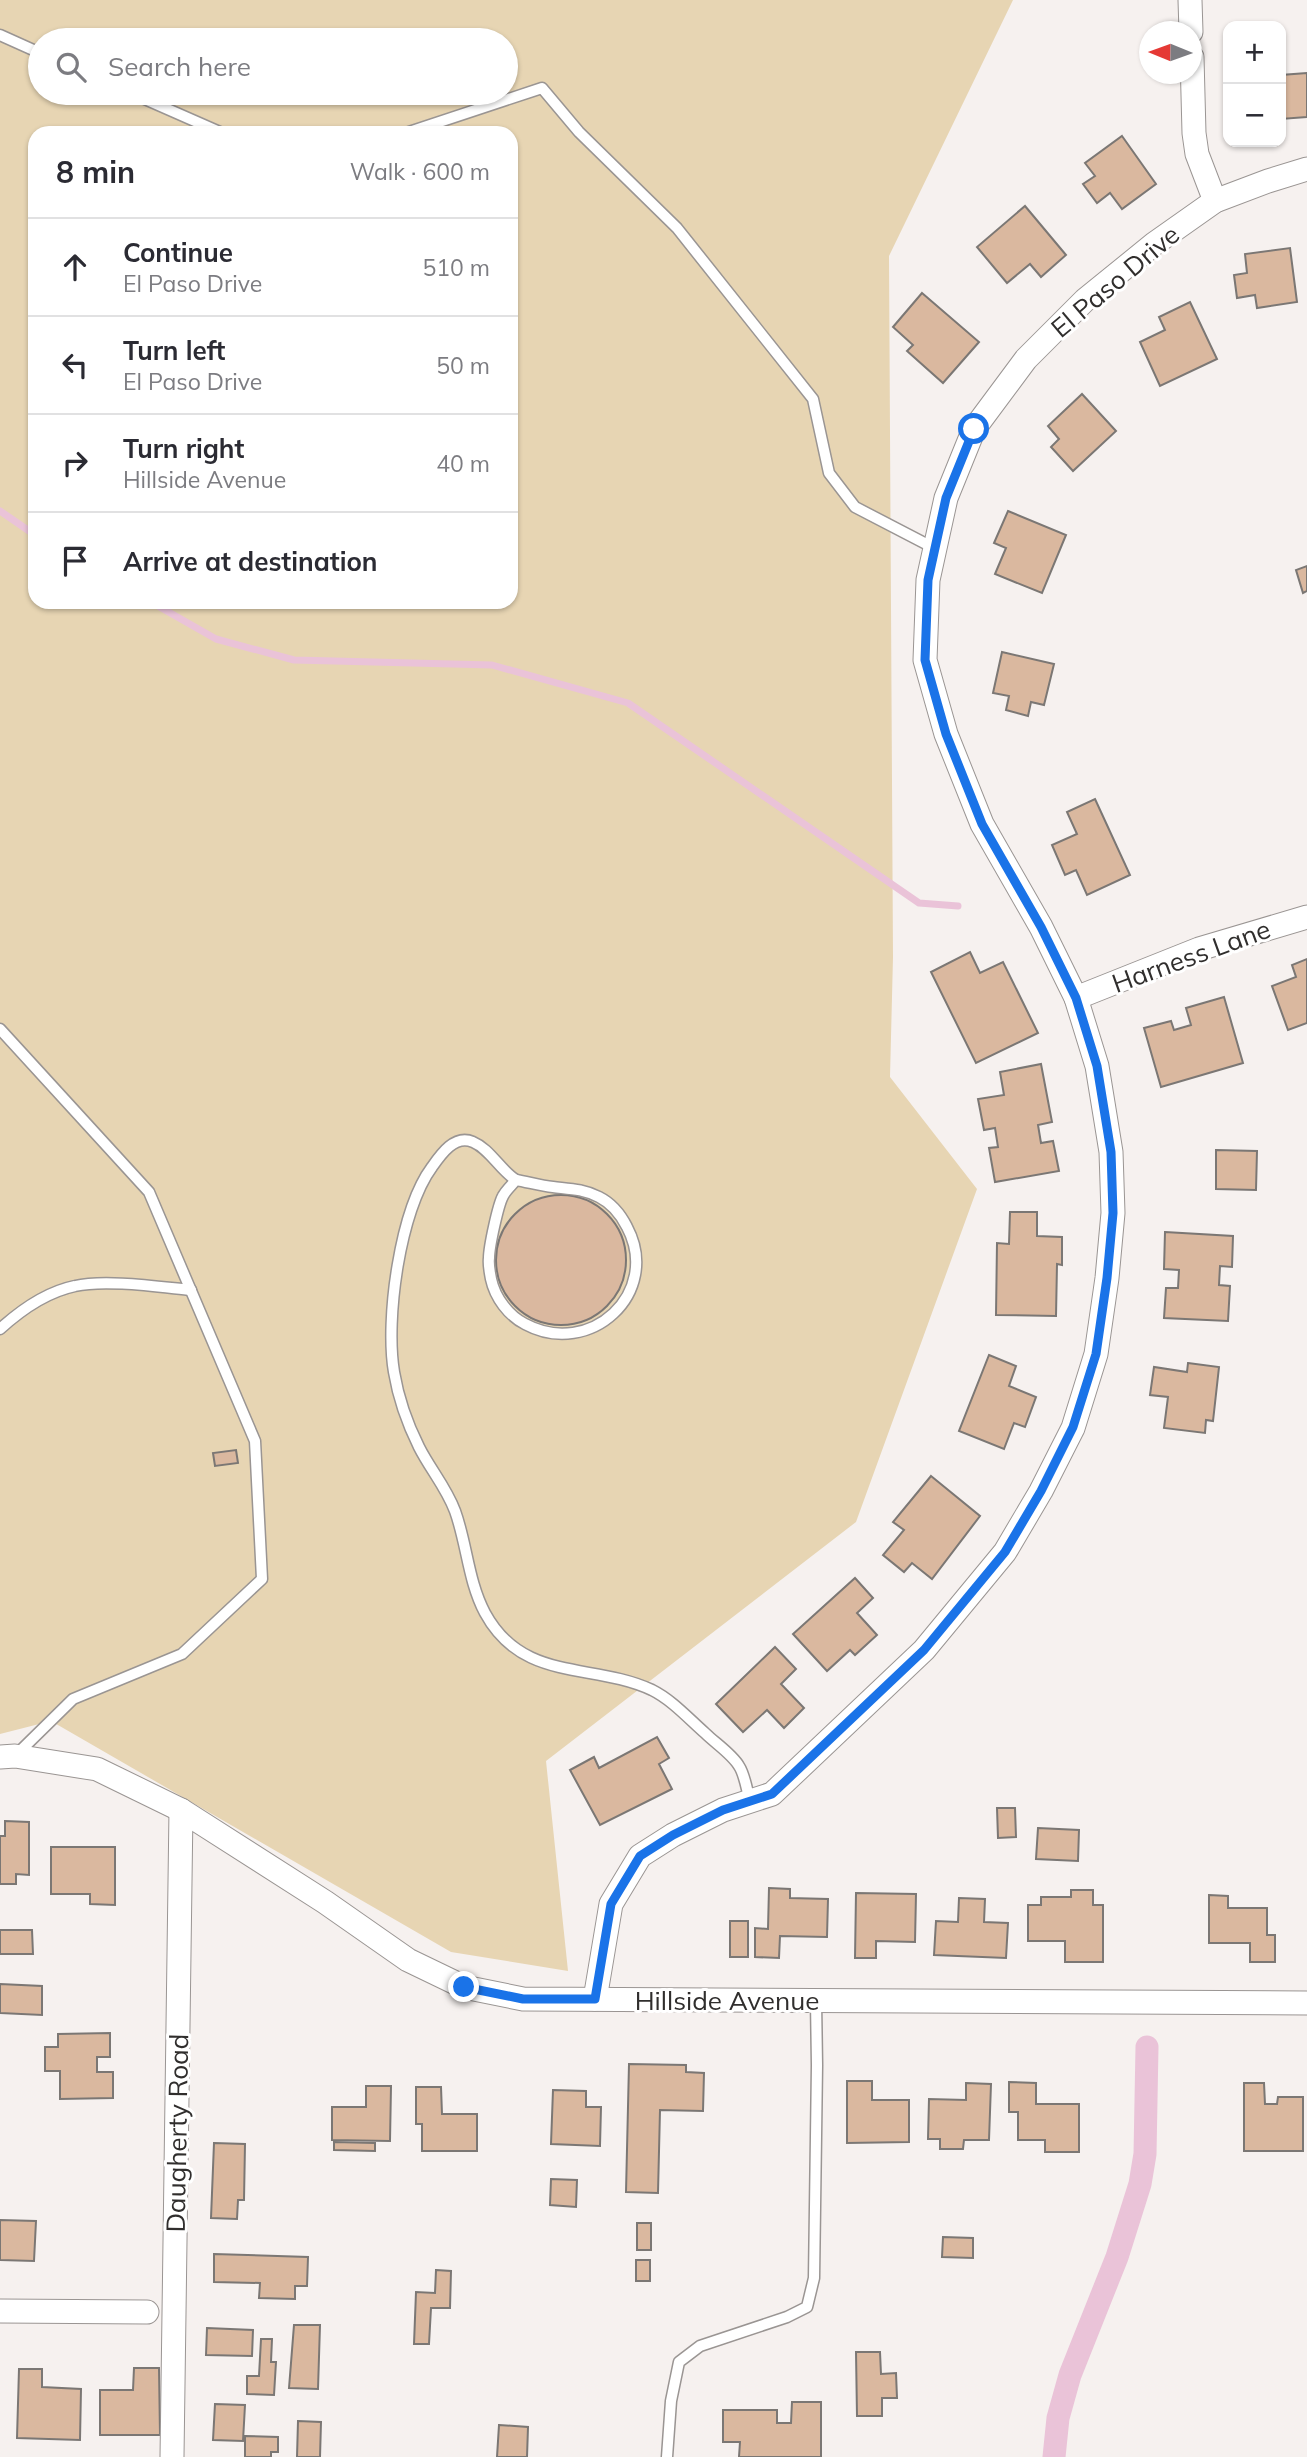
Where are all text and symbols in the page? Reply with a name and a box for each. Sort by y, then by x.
north arrow [1139,21,1202,84]
map controls [1223,21,1286,147]
button: + [1223,21,1286,84]
search box [28,28,518,105]
icon: search [52,48,90,86]
text: Search here [108,50,251,83]
button: − [1223,84,1286,147]
text: 8 min [56,153,135,191]
text: Walk · 600 m [350,157,490,186]
street label: El Paso Drive [1044,218,1186,344]
text: Continue [123,236,233,269]
icon: ahead [56,248,94,286]
text: 510 m [422,253,490,282]
text: El Paso Drive [123,269,262,298]
text: Turn left [123,334,225,367]
icon: left [56,346,94,384]
text: 50 m [436,351,490,380]
text: El Paso Drive [123,367,262,396]
route start [958,413,989,444]
text: Turn right [123,432,244,465]
icon: right [56,444,94,482]
text: 40 m [436,449,490,478]
text: Hillside Avenue [123,465,286,494]
icon: arrive [56,542,94,580]
text: Arrive at destination [123,545,378,578]
street label: Harness Lane [1107,912,1275,1000]
route end [448,1971,479,2002]
street label: Hillside Avenue [635,1984,819,2017]
street label: Daugherty Road [159,2033,195,2233]

